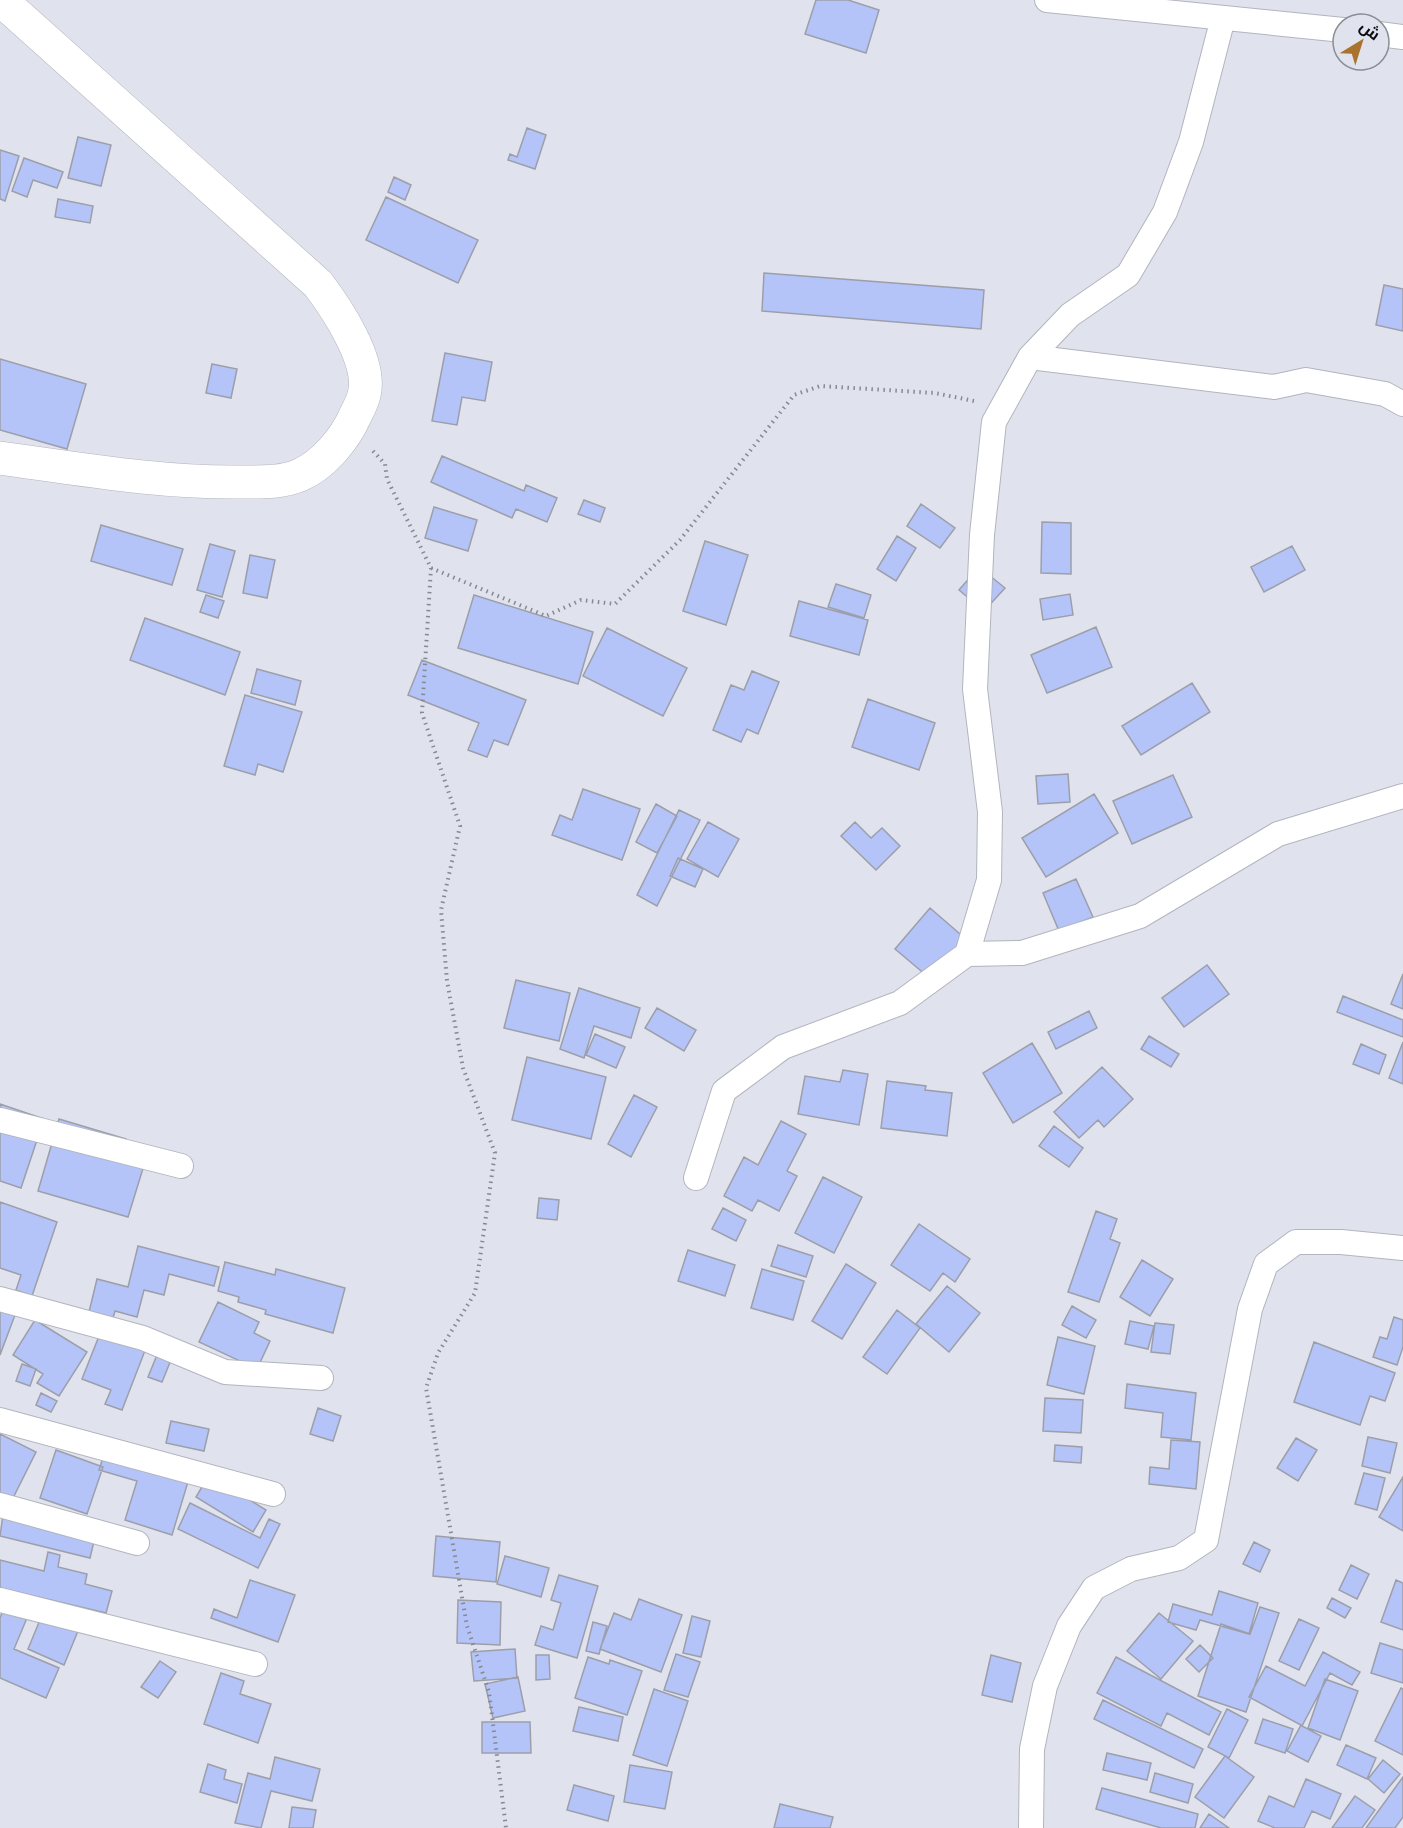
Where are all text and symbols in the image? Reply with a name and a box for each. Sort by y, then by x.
north arrow [1331,12,1391,72]
text: ش [1356,17,1384,44]

